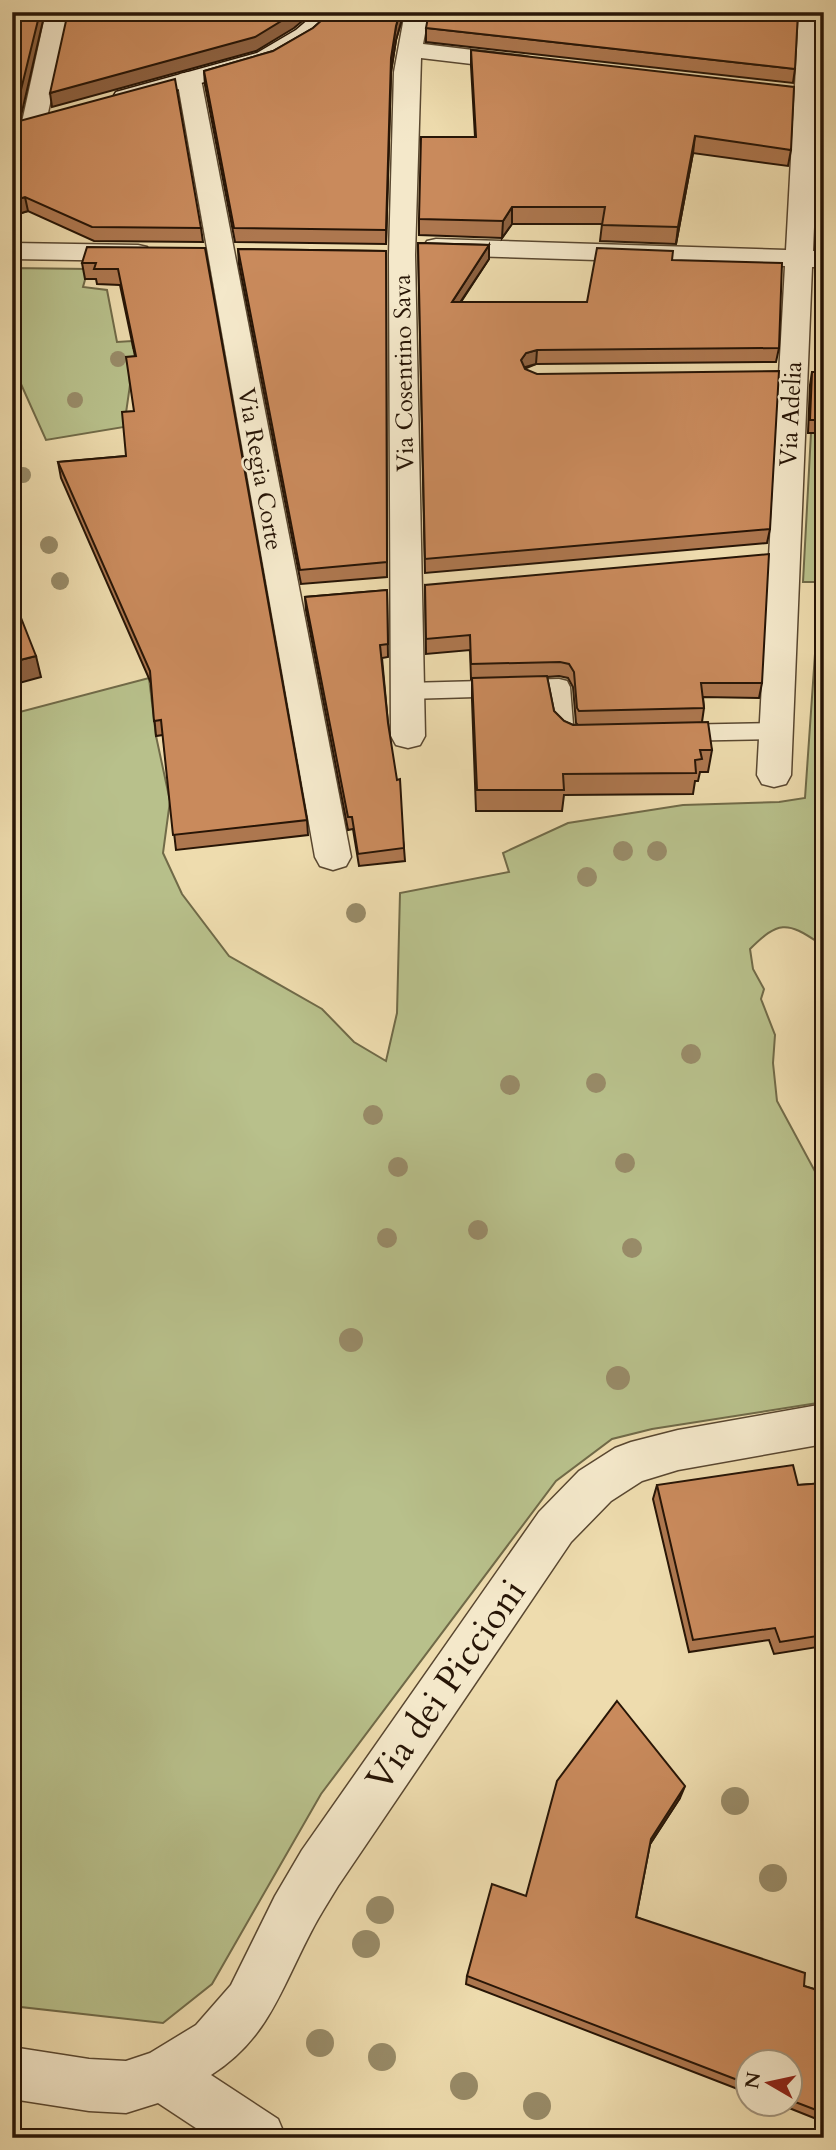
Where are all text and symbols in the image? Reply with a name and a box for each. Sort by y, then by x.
street label: Via Cosentino Sava [386,273,422,472]
street label: Via Adelia [772,360,810,467]
street label: Via Regia Corte [229,385,291,553]
street label: Via dei Piccioni [354,1569,538,1801]
north arrow [734,2048,804,2118]
text: N [739,2070,767,2091]

